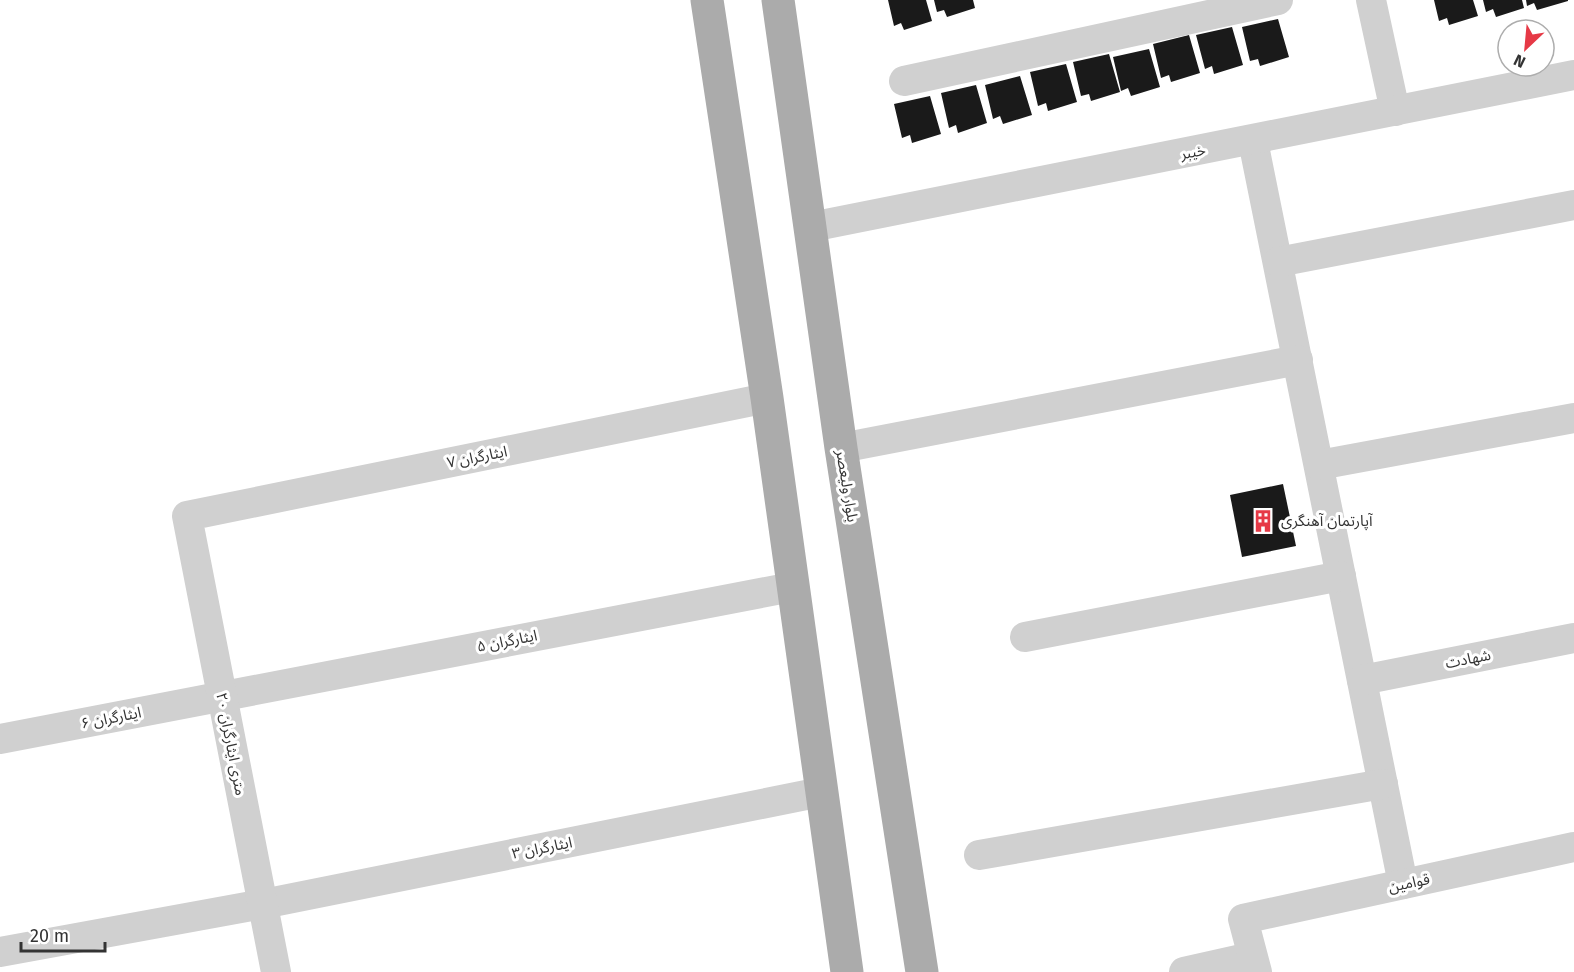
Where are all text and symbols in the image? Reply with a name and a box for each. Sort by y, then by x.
north arrow [1496,18,1556,78]
text: N [1511,50,1529,72]
street label: خیبر [1178,141,1207,163]
street label: ایثارگران ۷ [445,442,509,472]
street label: بلوار ولیعصر [832,448,862,523]
building icon: آپارتمان آهنگری [1250,508,1276,534]
place label: آپارتمان آهنگری [1281,512,1373,531]
street label: ایثارگران ۵ [475,626,539,656]
street label: شهادت [1444,646,1492,672]
street label: ۲۰ متری ایثارگران [212,691,250,797]
street label: ایثارگران ۶ [79,703,143,733]
street label: ایثارگران ۳ [510,833,574,863]
street label: قوامین [1387,870,1432,896]
scale bar [21,915,105,953]
text: 20 m [30,925,69,947]

